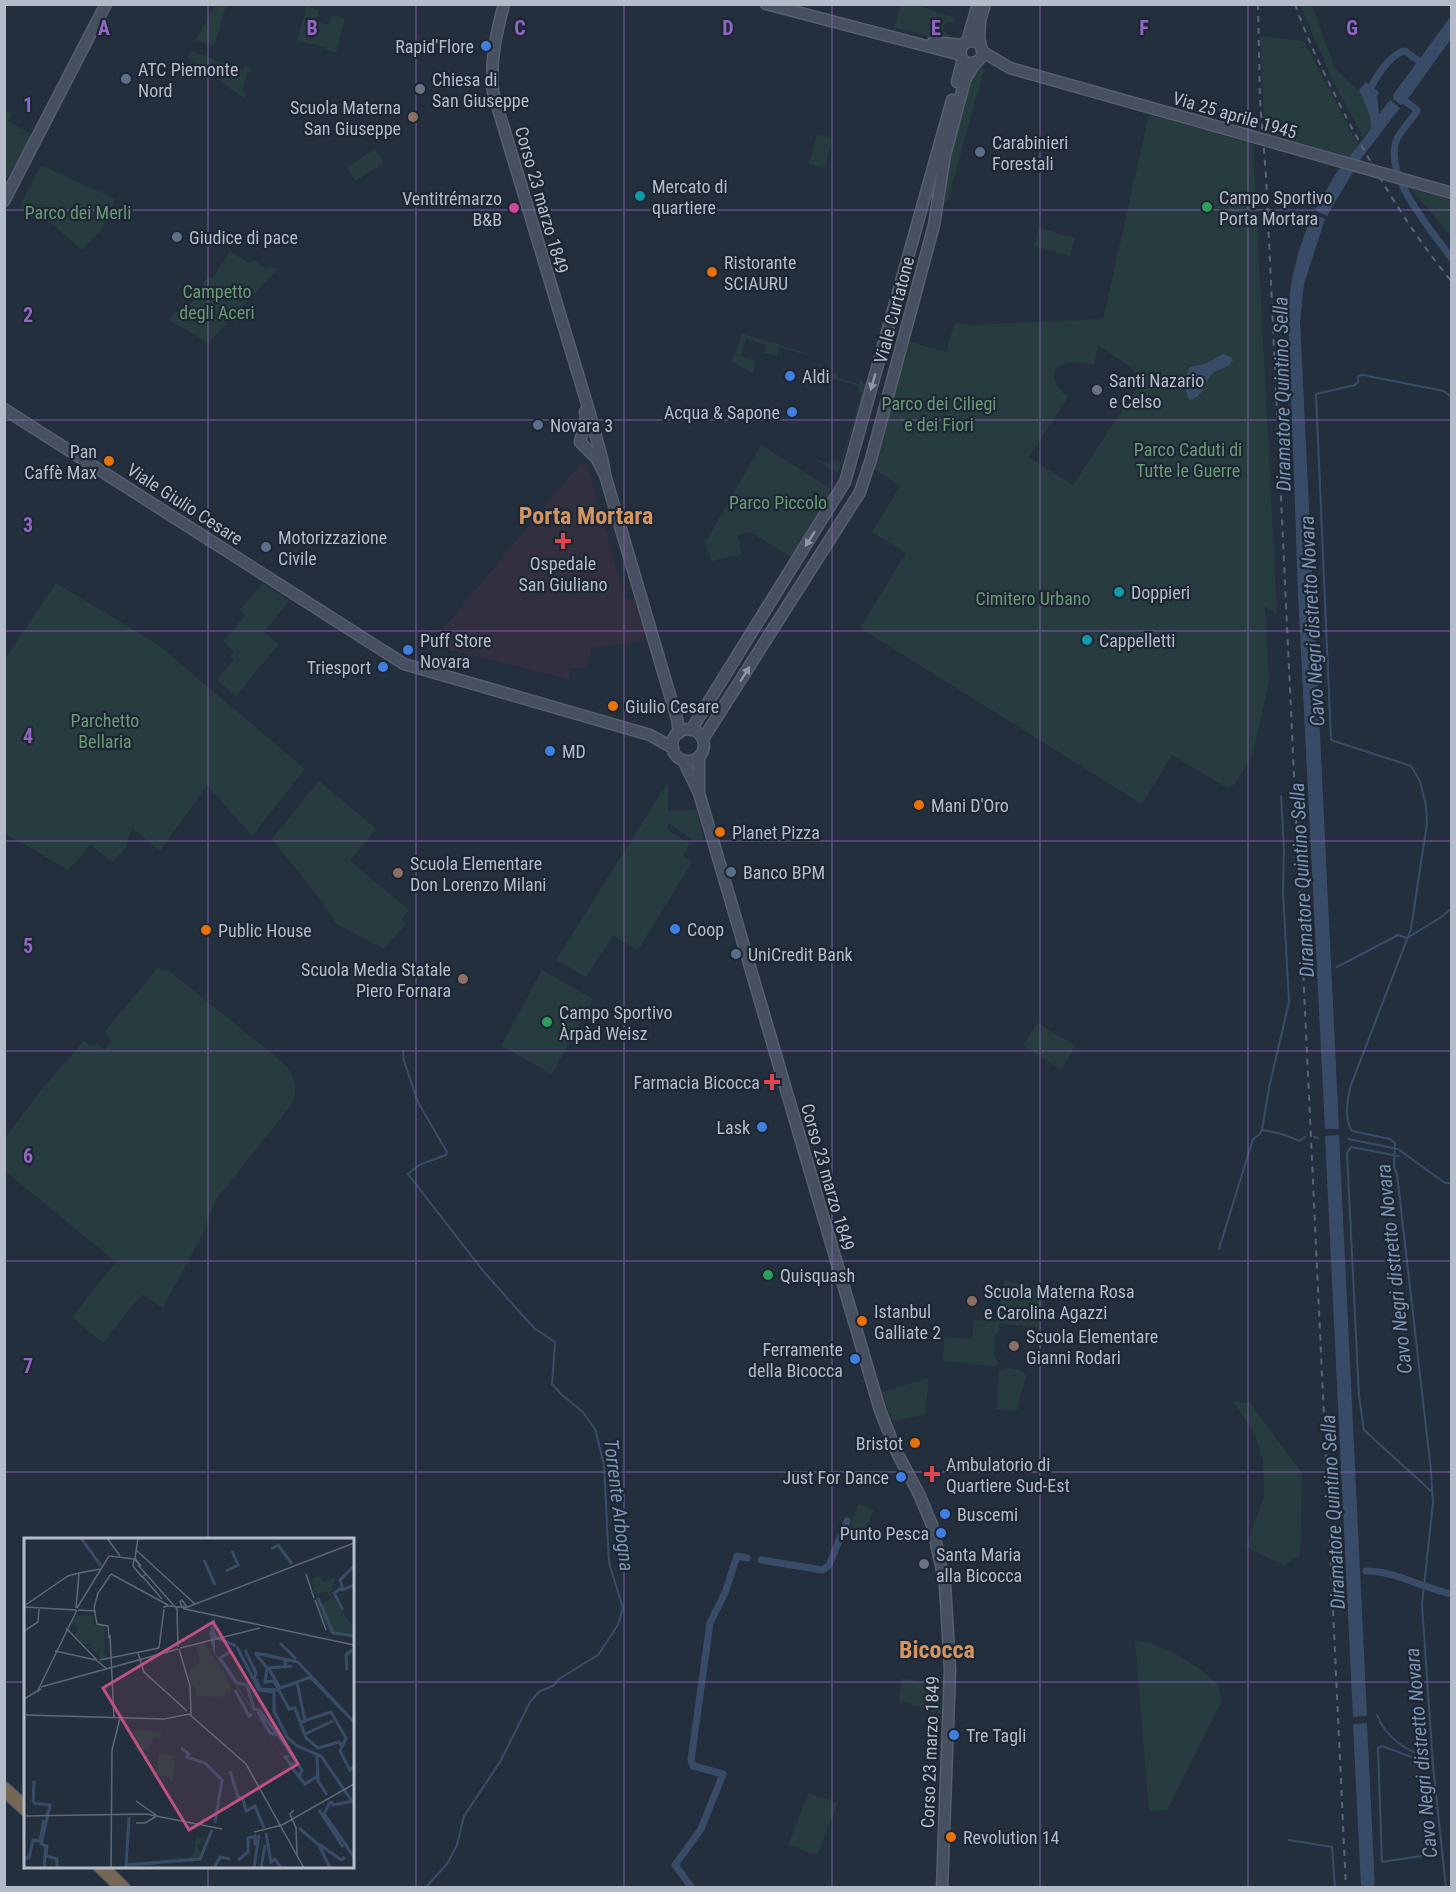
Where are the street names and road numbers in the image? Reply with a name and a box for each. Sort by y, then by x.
street label: Via 25 aprile 1945 [1170,87,1300,143]
street label: Corso 23 marzo 1849 [511,124,573,276]
street label: Viale Curtatone [870,254,918,366]
street label: Viale Giulio Cesare [123,459,247,549]
street label: Corso 23 marzo 1849 [797,1101,859,1253]
street label: Corso 23 marzo 1849 [917,1676,943,1828]

